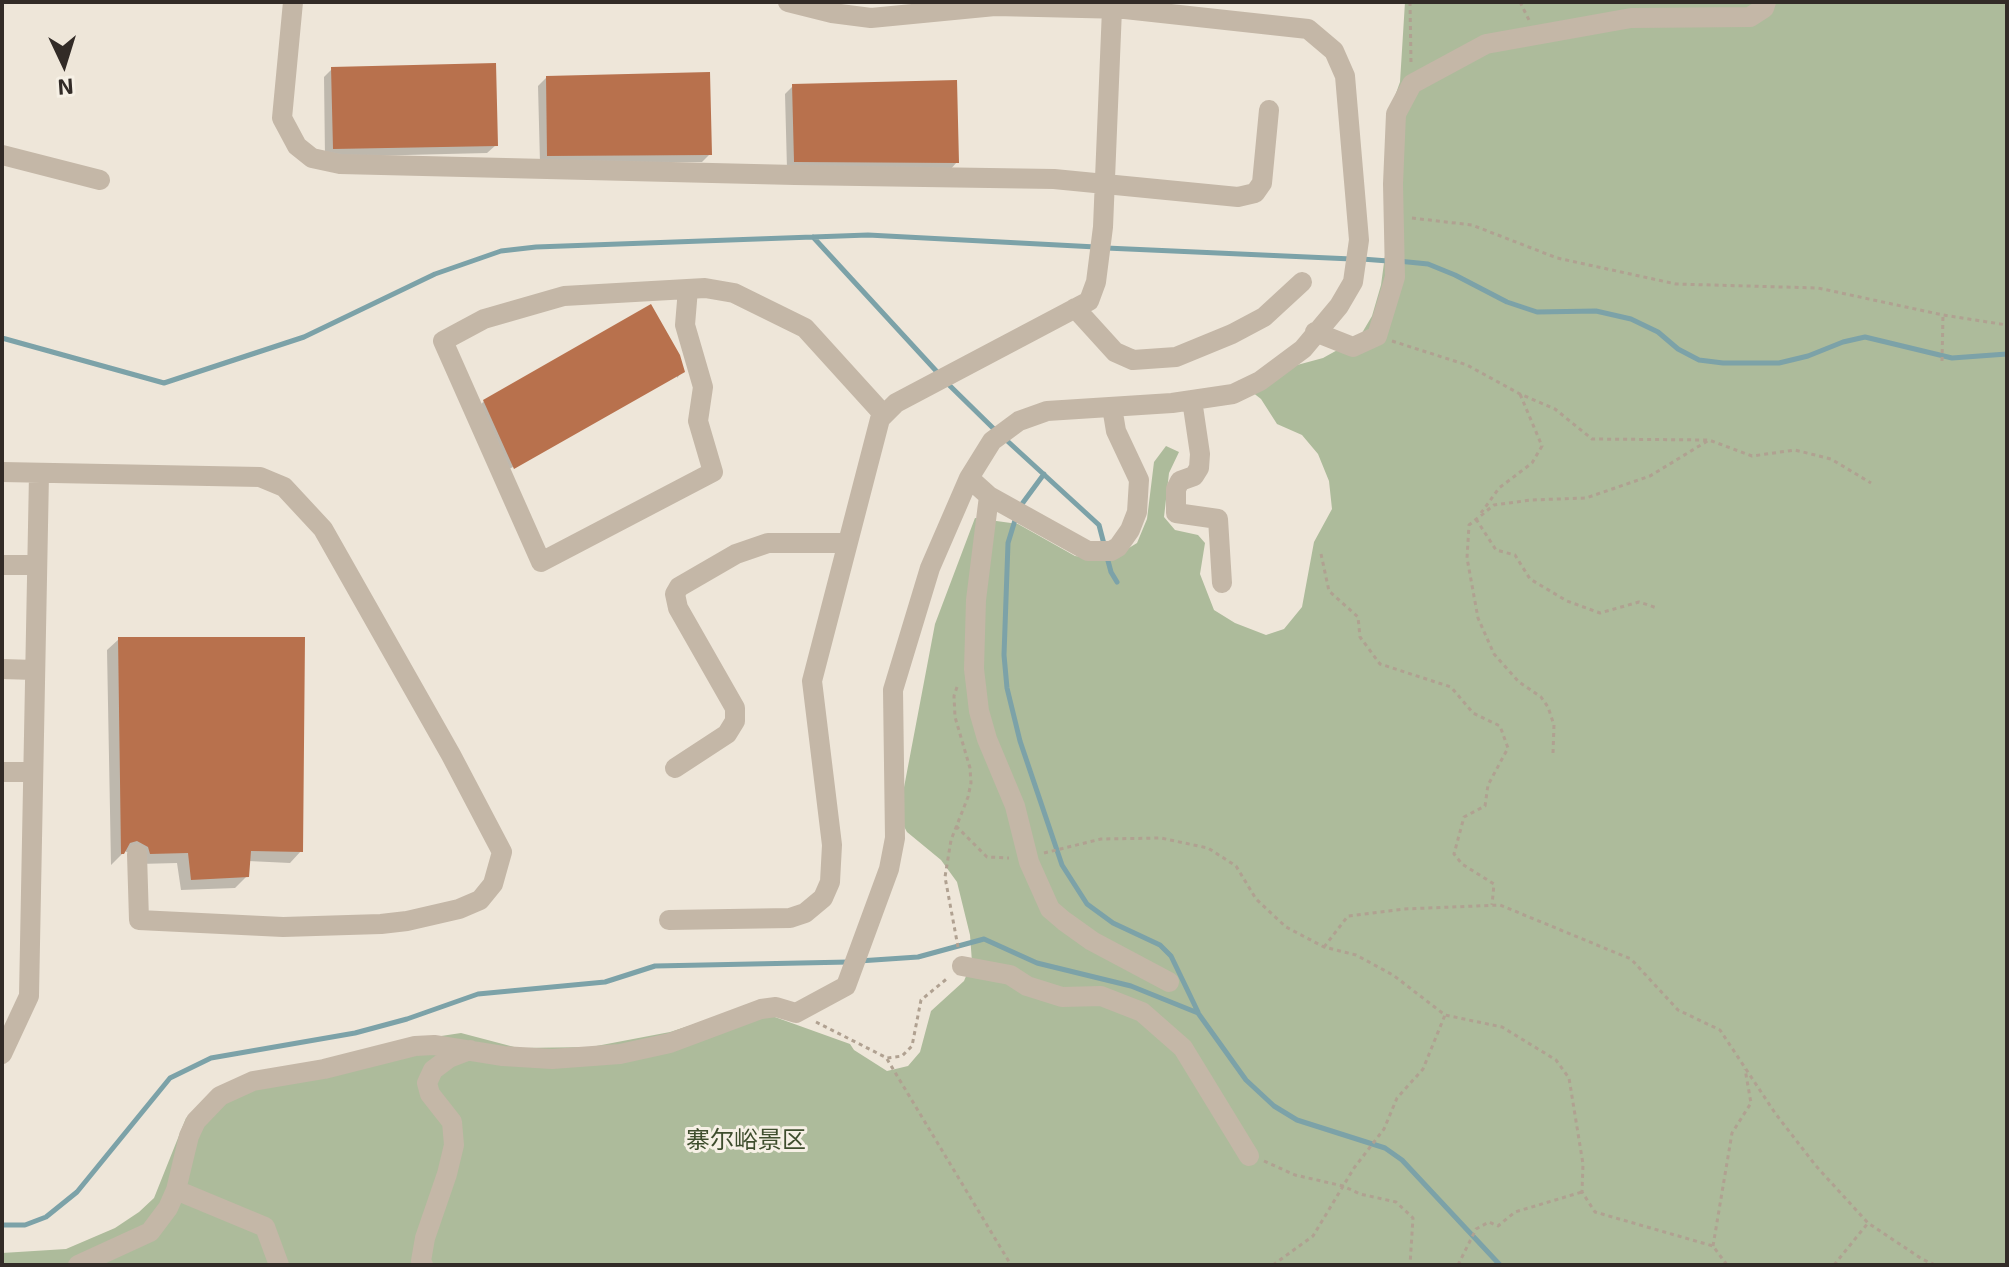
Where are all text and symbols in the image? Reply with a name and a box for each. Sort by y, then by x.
north arrow [24,24,104,104]
text: N [57,74,75,101]
park label: 寨尔峪景区 [686,1126,806,1154]

